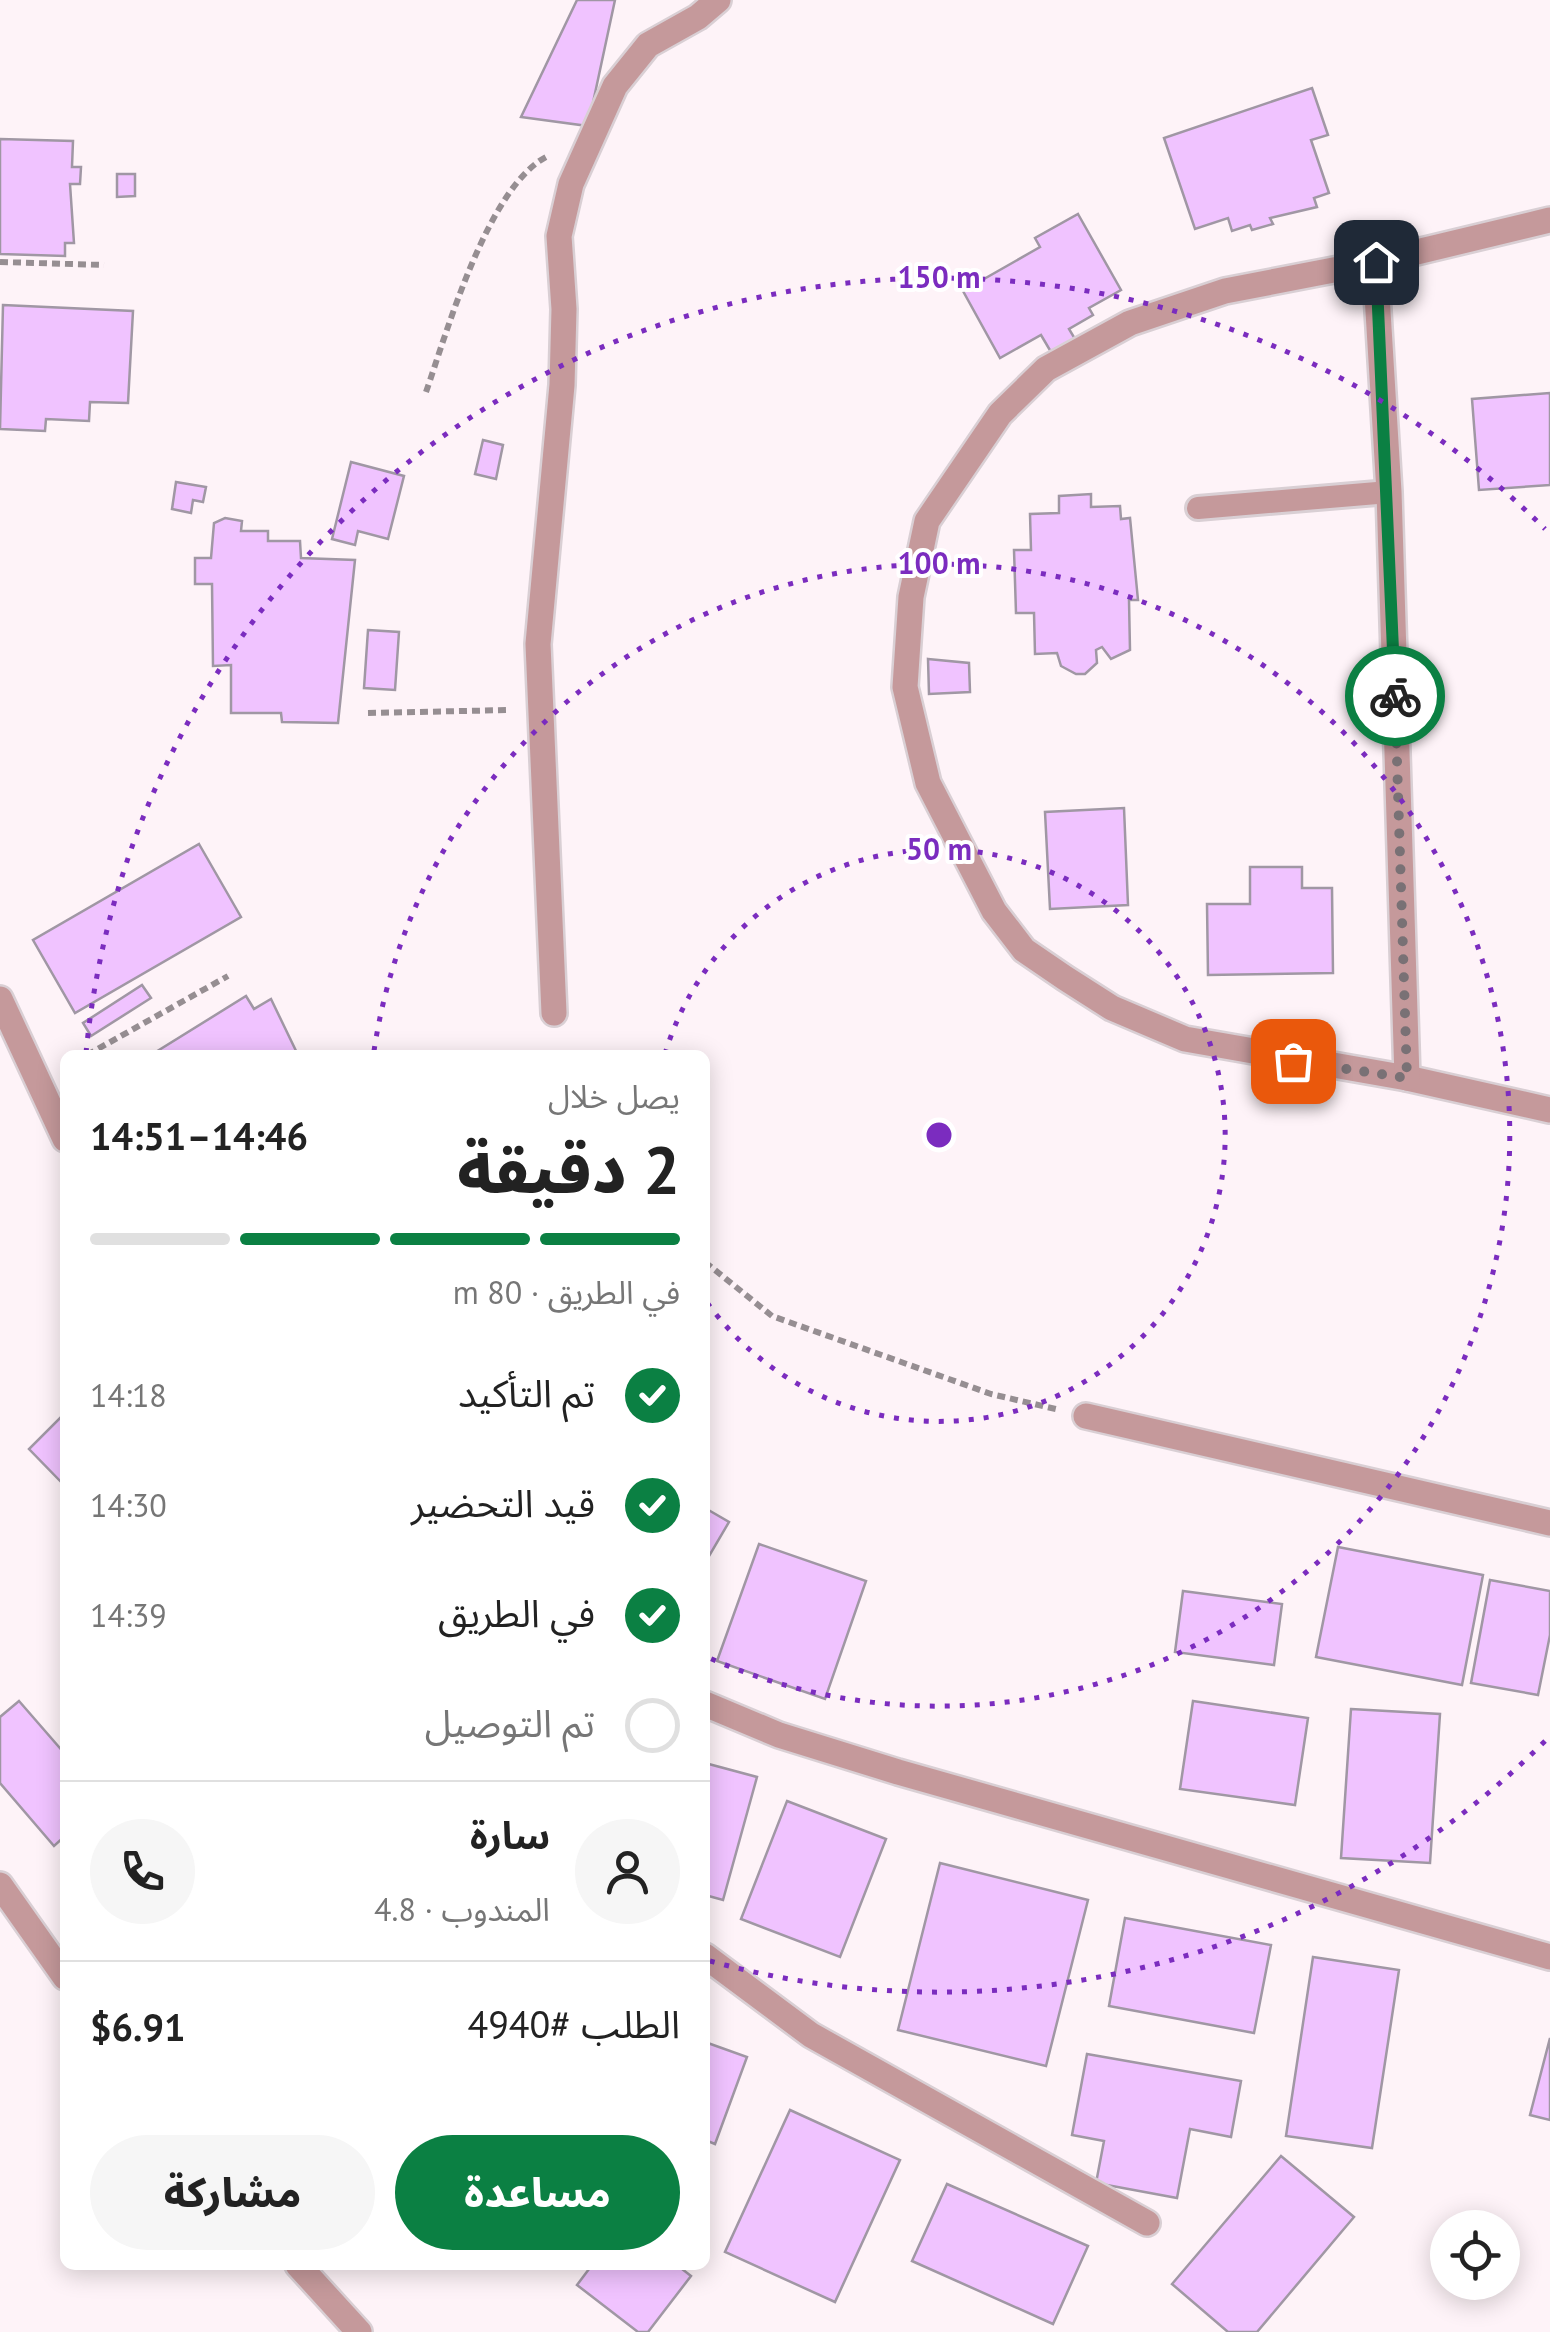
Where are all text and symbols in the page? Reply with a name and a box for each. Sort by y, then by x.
pin [1334,220,1419,305]
icon: home [1349,235,1404,290]
text: 150 m [898,257,980,296]
text: 100 m [898,543,980,582]
courier [1345,646,1445,746]
icon: bike [1368,669,1423,724]
text: 50 m [906,829,972,868]
pin [1251,1019,1336,1104]
icon: bag [1266,1034,1321,1089]
text: يصل خلال [548,1075,680,1117]
text: 14:46–14:51 [90,1111,308,1160]
centre of rings [921,1117,957,1153]
text: 2 دقيقة [457,1127,680,1211]
text: في الطريق · 80 m [453,1271,680,1313]
text: تم التأكيد [458,1368,595,1417]
icon: check [625,1368,680,1423]
text: 14:18 [90,1374,167,1416]
text: قيد التحضير [411,1478,595,1527]
icon: check [625,1478,680,1533]
text: 14:30 [90,1484,167,1526]
text: في الطريق [438,1588,595,1637]
icon: check [625,1588,680,1643]
text: 14:39 [90,1594,167,1636]
text: تم التوصيل [425,1698,595,1747]
text: سارة [470,1810,550,1859]
button: phone [90,1819,195,1924]
button: person [575,1819,680,1924]
text: المندوب · 4.8 [374,1888,550,1930]
text: الطلب #4940 [467,1999,680,2048]
text: $6.91 [90,2002,186,2051]
button: مشاركة [90,2135,375,2250]
button: مساعدة [395,2135,680,2250]
map controls [1430,2210,1520,2300]
button: locate [1430,2210,1520,2300]

